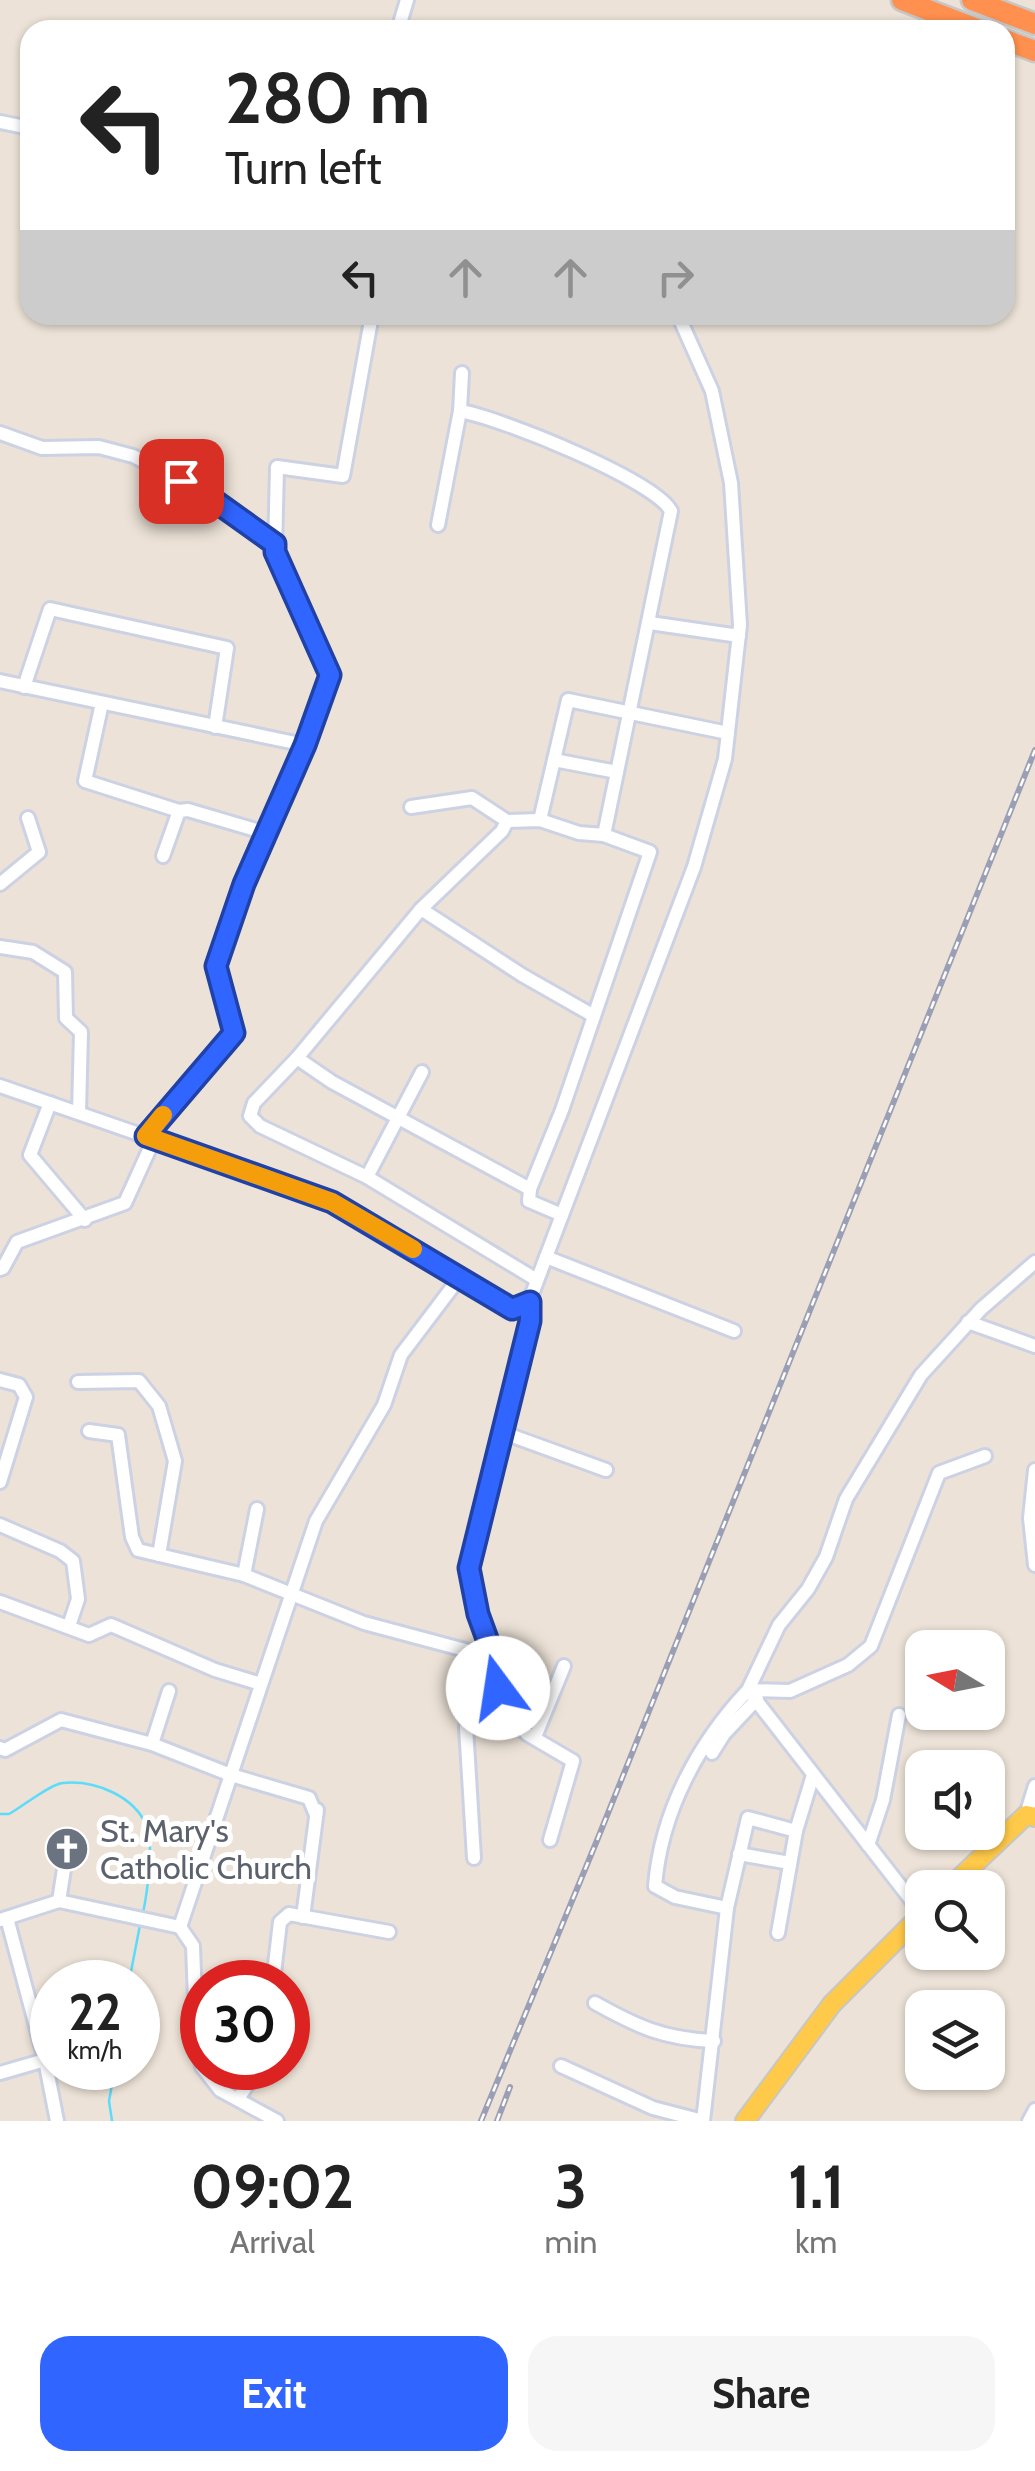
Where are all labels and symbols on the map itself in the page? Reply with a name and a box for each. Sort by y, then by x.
pin [139,439,224,524]
north arrow [905,1630,1005,1730]
position arrow [446,1636,550,1740]
place label: St. Mary's Catholic Church [100,1811,312,1887]
church icon: St. Mary's Catholic Church [44,1826,90,1872]
speed limit sign: 30 [180,1960,310,2090]

